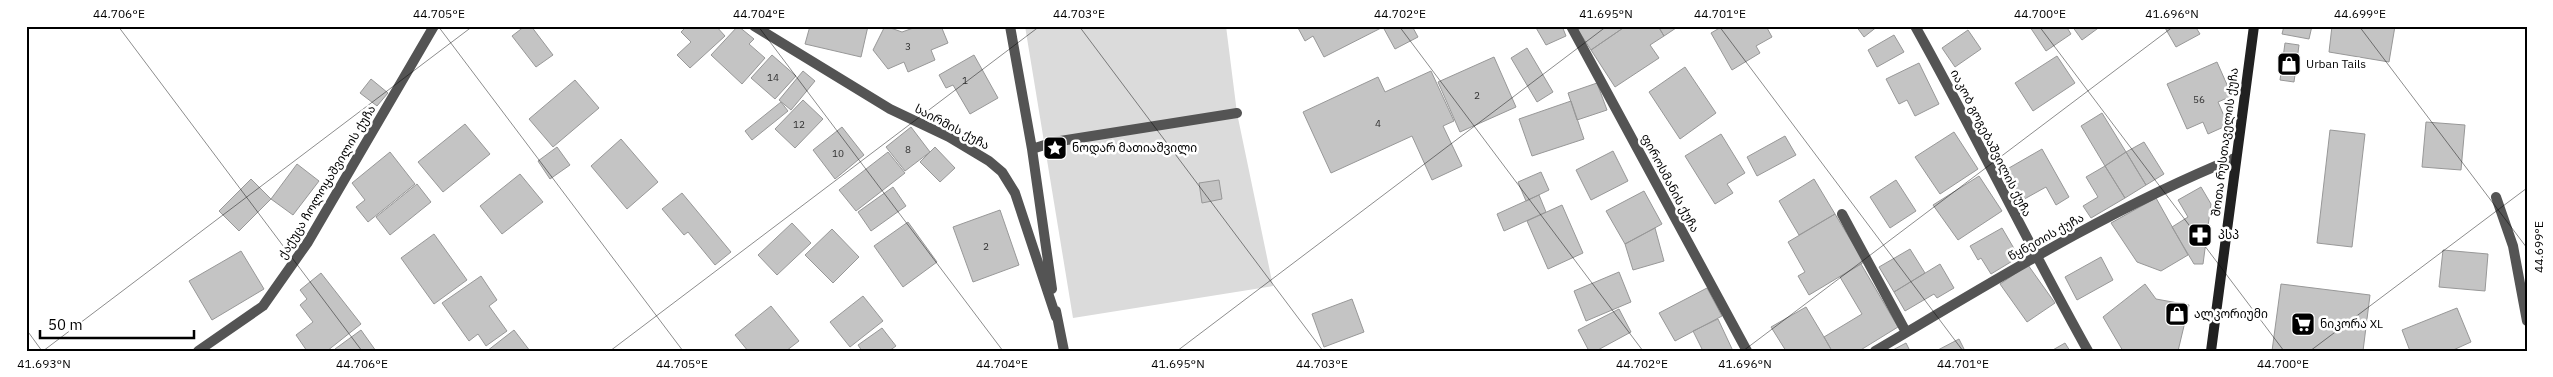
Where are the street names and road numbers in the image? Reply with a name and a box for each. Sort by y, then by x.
street label: იაკობ გოგებაშვილის ქუჩა [1947,67,2035,219]
street label: შოთა რუსთაველის ქუჩა [2208,67,2242,217]
street label: საირმის ქუჩა [912,101,992,153]
street label: ქაქუცა ჩოლოყაშვილის ქუჩა [275,102,379,262]
street label: ფიროსმანის ქუჩა [1638,131,1703,235]
street label: წყნეთის ქუჩა [2005,210,2086,264]

